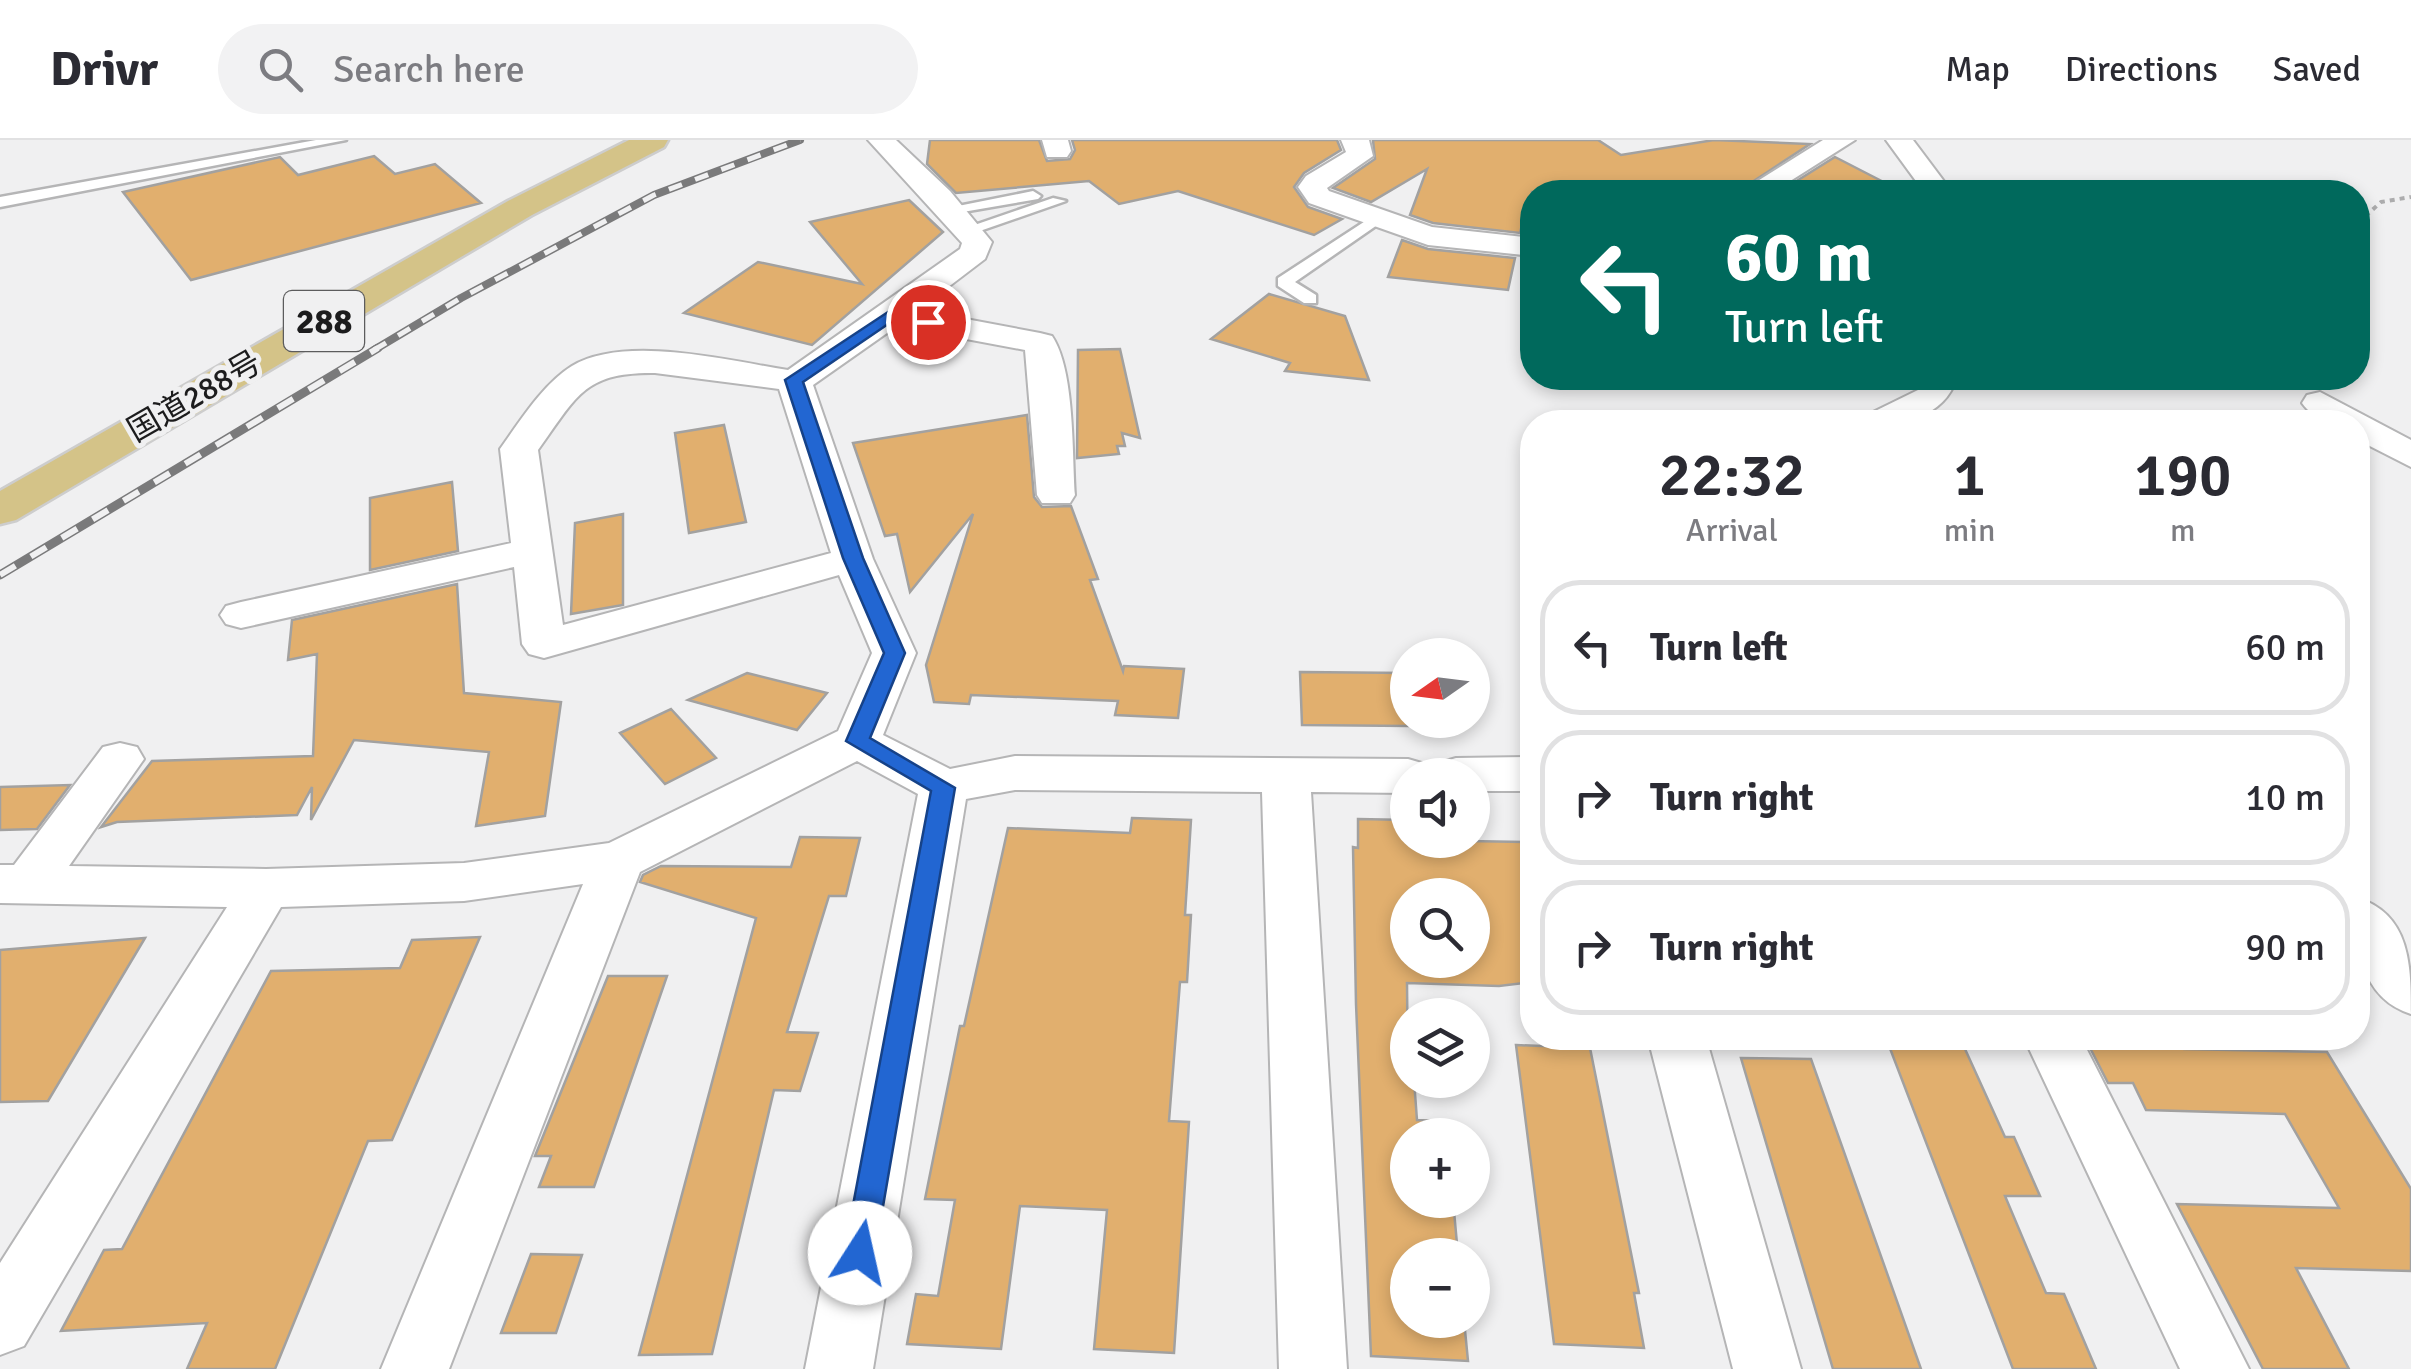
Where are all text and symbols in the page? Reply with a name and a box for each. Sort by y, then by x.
search box [218,24,918,114]
text: Drivr [50,40,158,99]
icon: search [253,42,308,97]
text: Search here [333,46,525,93]
text: Map [1945,48,2010,91]
text: Directions [2065,48,2218,91]
text: Saved [2273,48,2361,91]
text: 60 m [1725,214,1873,300]
icon: left [1560,220,1690,350]
pin [886,280,971,365]
road number: 288 [284,291,364,351]
icon: arrive [901,295,956,350]
text: Turn left [1725,300,1884,355]
street label: 国道288号 [120,343,268,450]
text: 22:32 [1659,439,1805,513]
text: 1 [1953,439,1986,513]
text: 190 [2134,439,2231,513]
text: Arrival [1686,511,1778,550]
text: min [1944,511,1995,550]
text: m [2170,511,2196,550]
icon: left [1565,620,1620,675]
text: Turn left [1650,624,1788,671]
text: 60 m [2245,624,2325,671]
north arrow [1390,638,1490,738]
map controls [1390,638,1490,1338]
button: sound [1390,758,1490,858]
icon: right [1565,770,1620,825]
text: Turn right [1650,774,1814,821]
text: 10 m [2245,774,2325,821]
button: search [1390,878,1490,978]
icon: right [1565,920,1620,975]
text: Turn right [1650,924,1814,971]
text: 90 m [2245,924,2325,971]
button: layers [1390,998,1490,1098]
button: + [1390,1118,1490,1218]
position arrow [808,1201,912,1305]
button: − [1390,1238,1490,1338]

